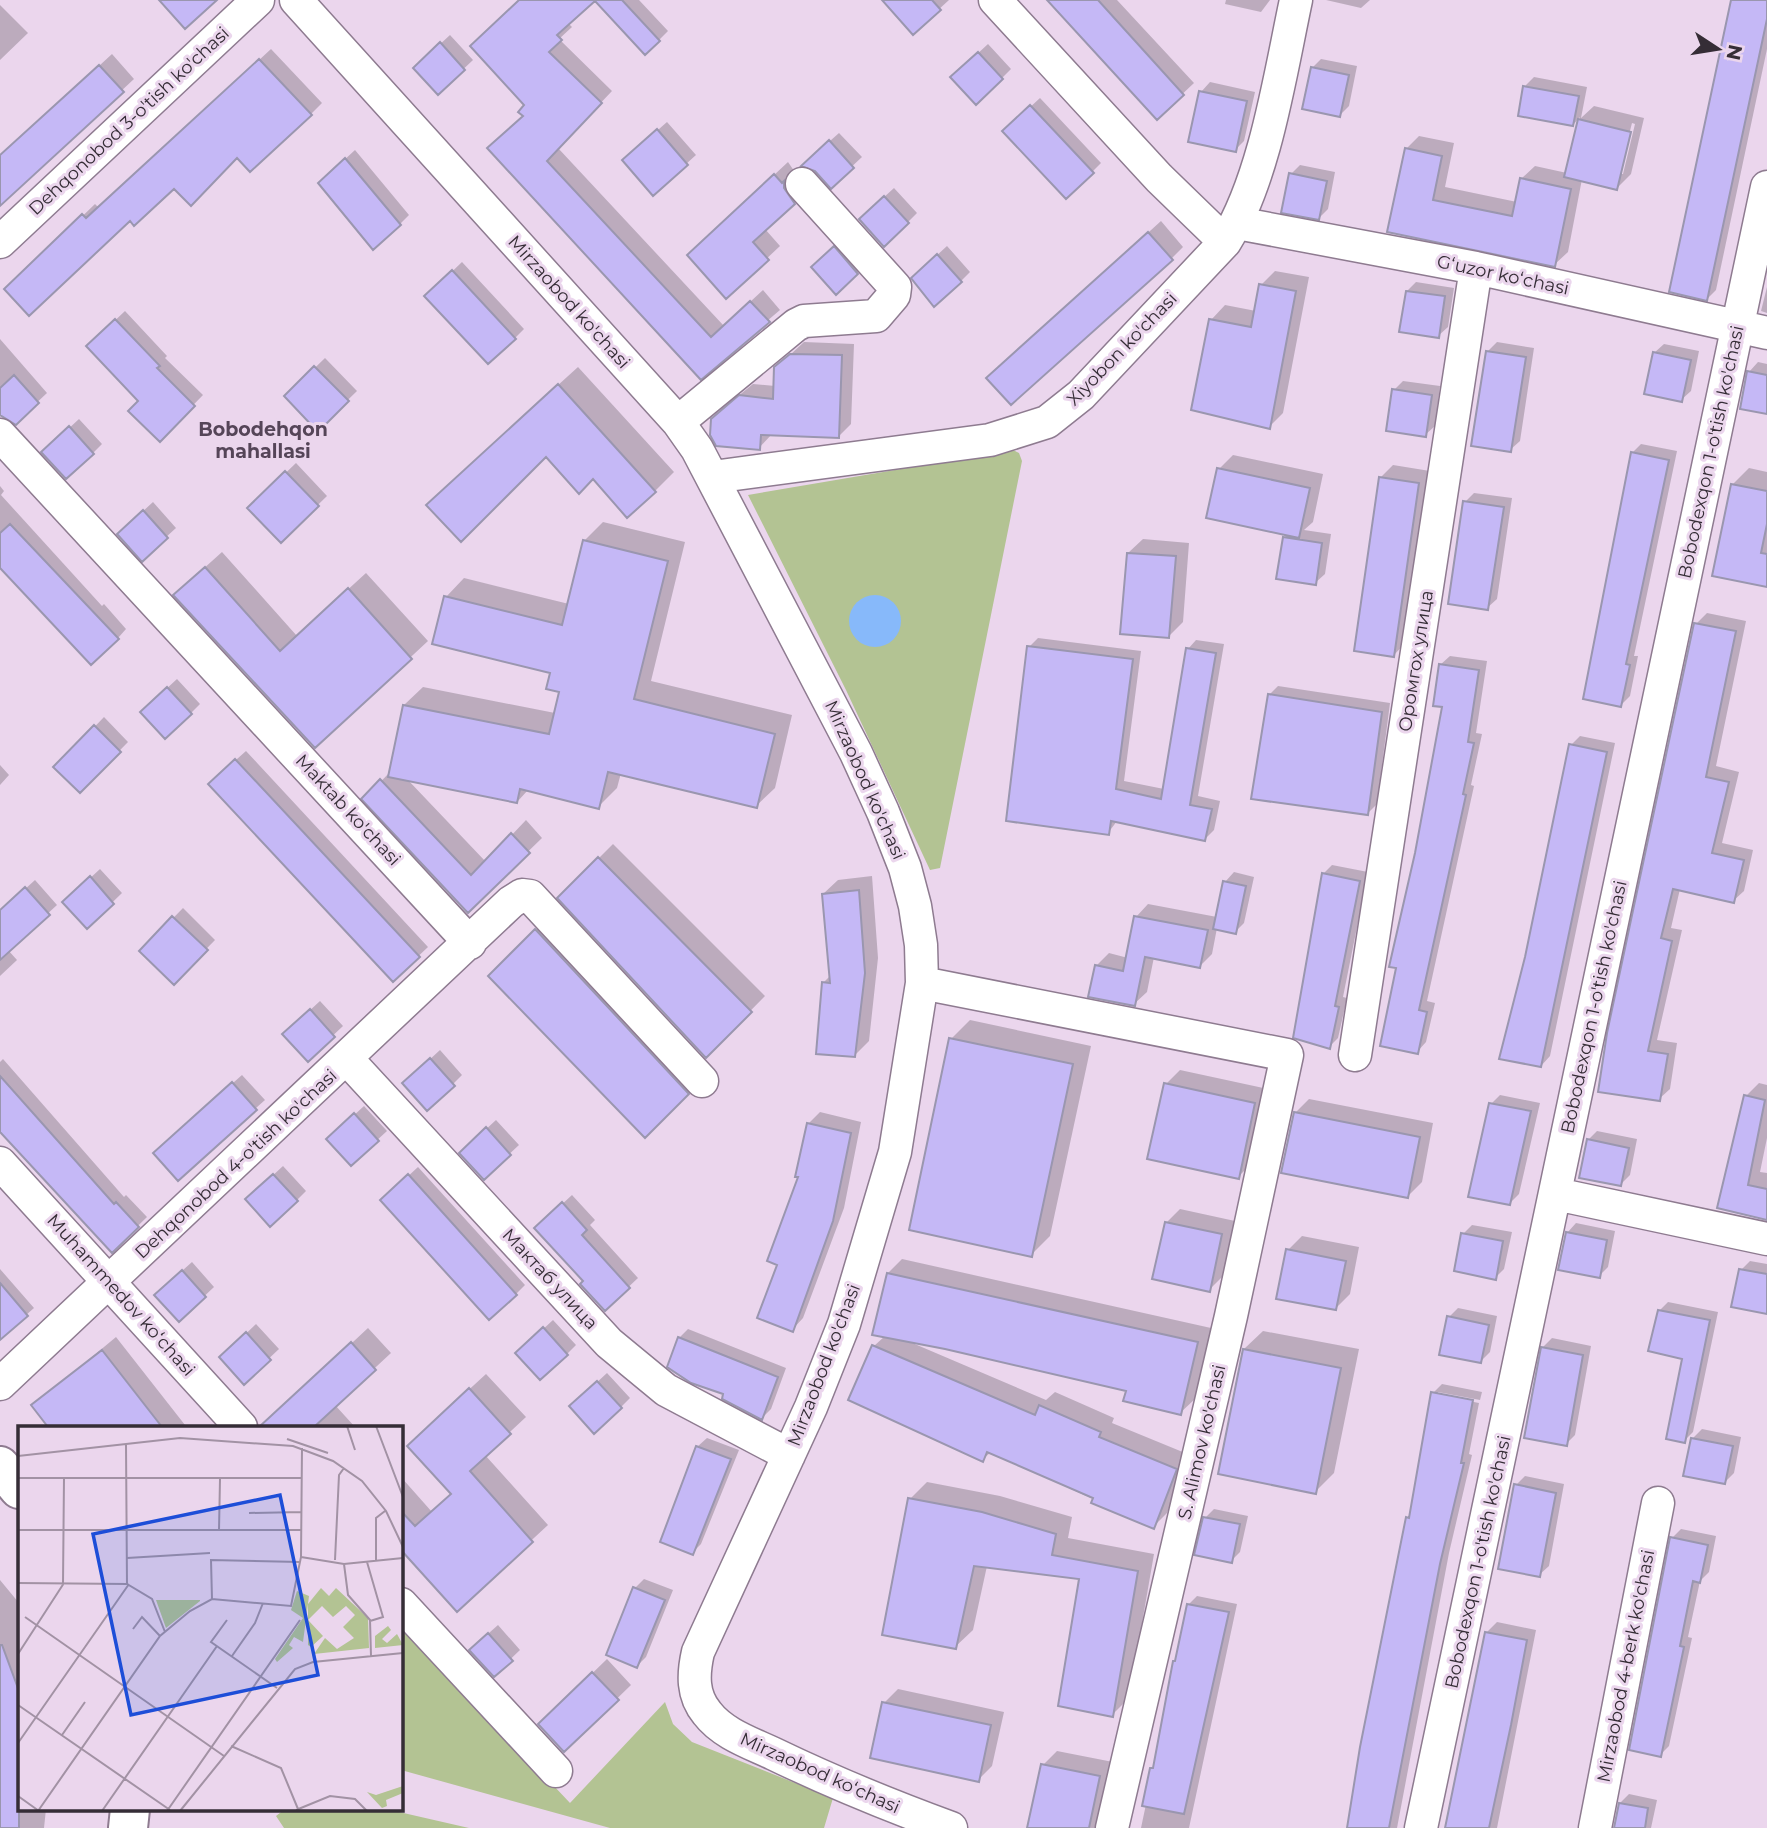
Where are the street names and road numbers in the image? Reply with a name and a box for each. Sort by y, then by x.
street label: Dehqonobod 3-o'tish ko'chasi [24,22,234,220]
street label: Mirzaobod ko'chasi [503,231,635,373]
street label: Gʻuzor koʻchasi [1435,250,1571,300]
street label: Xiyobon ko'chasi [1062,288,1182,410]
street label: Bobodexqon 1-o'tish ko'chasi [1673,324,1749,580]
street label: Оромгох улица [1394,589,1438,733]
street label: Mirzaobod ko'chasi [820,697,910,863]
street label: Maktab ko'chasi [291,750,405,870]
street label: Bobodexqon 1-o'tish ko'chasi [1556,879,1632,1135]
street label: Dehqonobod 4-o'tish ko'chasi [130,1065,342,1263]
street label: Muhammedov koʻchasi [42,1209,200,1381]
street label: Мактаб улица [498,1224,602,1334]
street label: Mirzaobod ko'chasi [783,1281,865,1449]
street label: S. Alimov ko'chasi [1173,1362,1231,1522]
street label: Bobodexqon 1-o'tish ko'chasi [1440,1434,1516,1690]
street label: Mirzaobod 4-berk ko'chasi [1593,1548,1659,1784]
street label: Mirzaobod koʻchasi [737,1728,903,1818]

